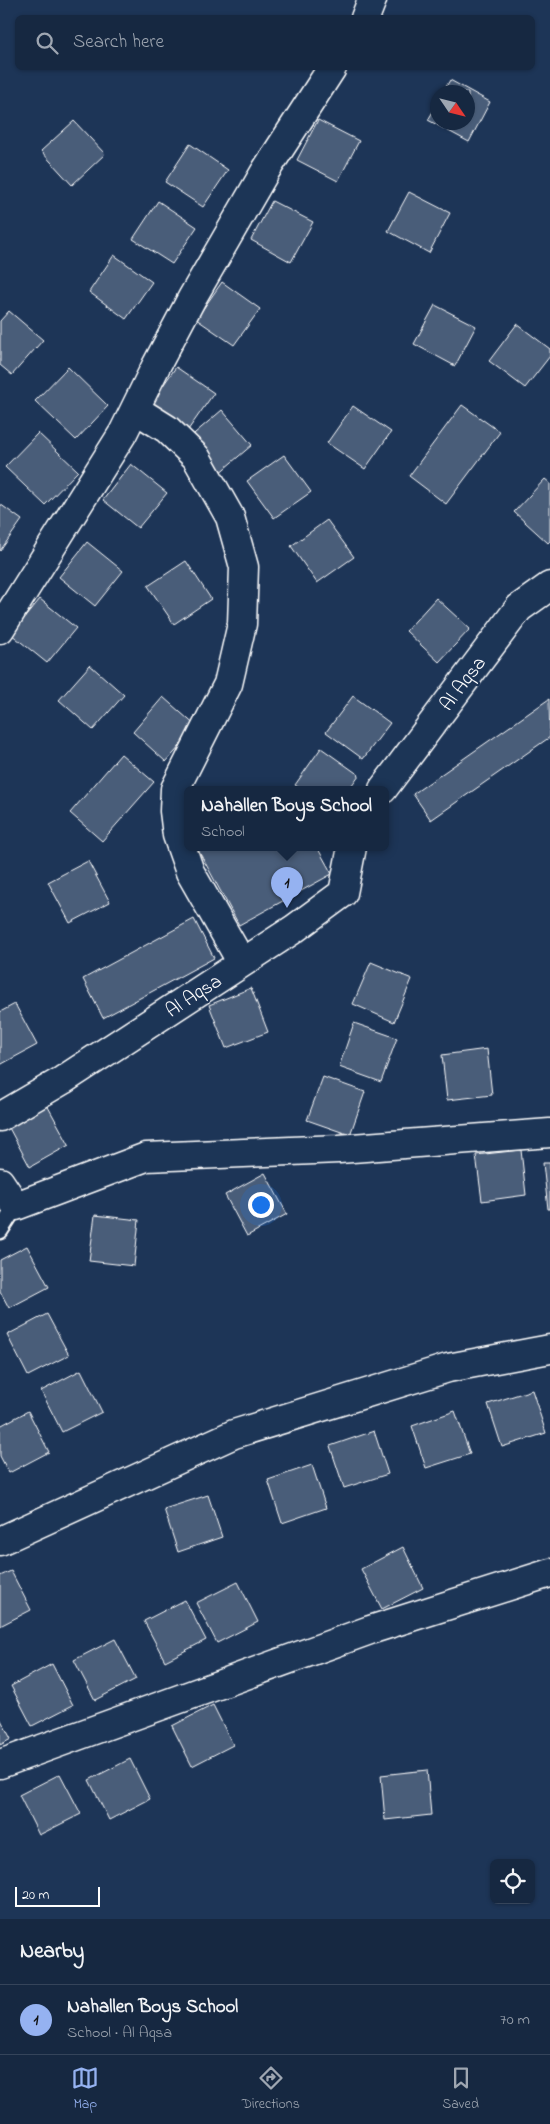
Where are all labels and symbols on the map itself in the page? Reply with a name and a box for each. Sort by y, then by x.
north arrow [430,85,475,130]
street label: Al Aqsa [434,651,494,718]
pin: 1 [271,867,303,908]
street label: Al Aqsa [160,968,228,1026]
your location [248,1192,274,1218]
scale bar [15,1884,100,1907]

